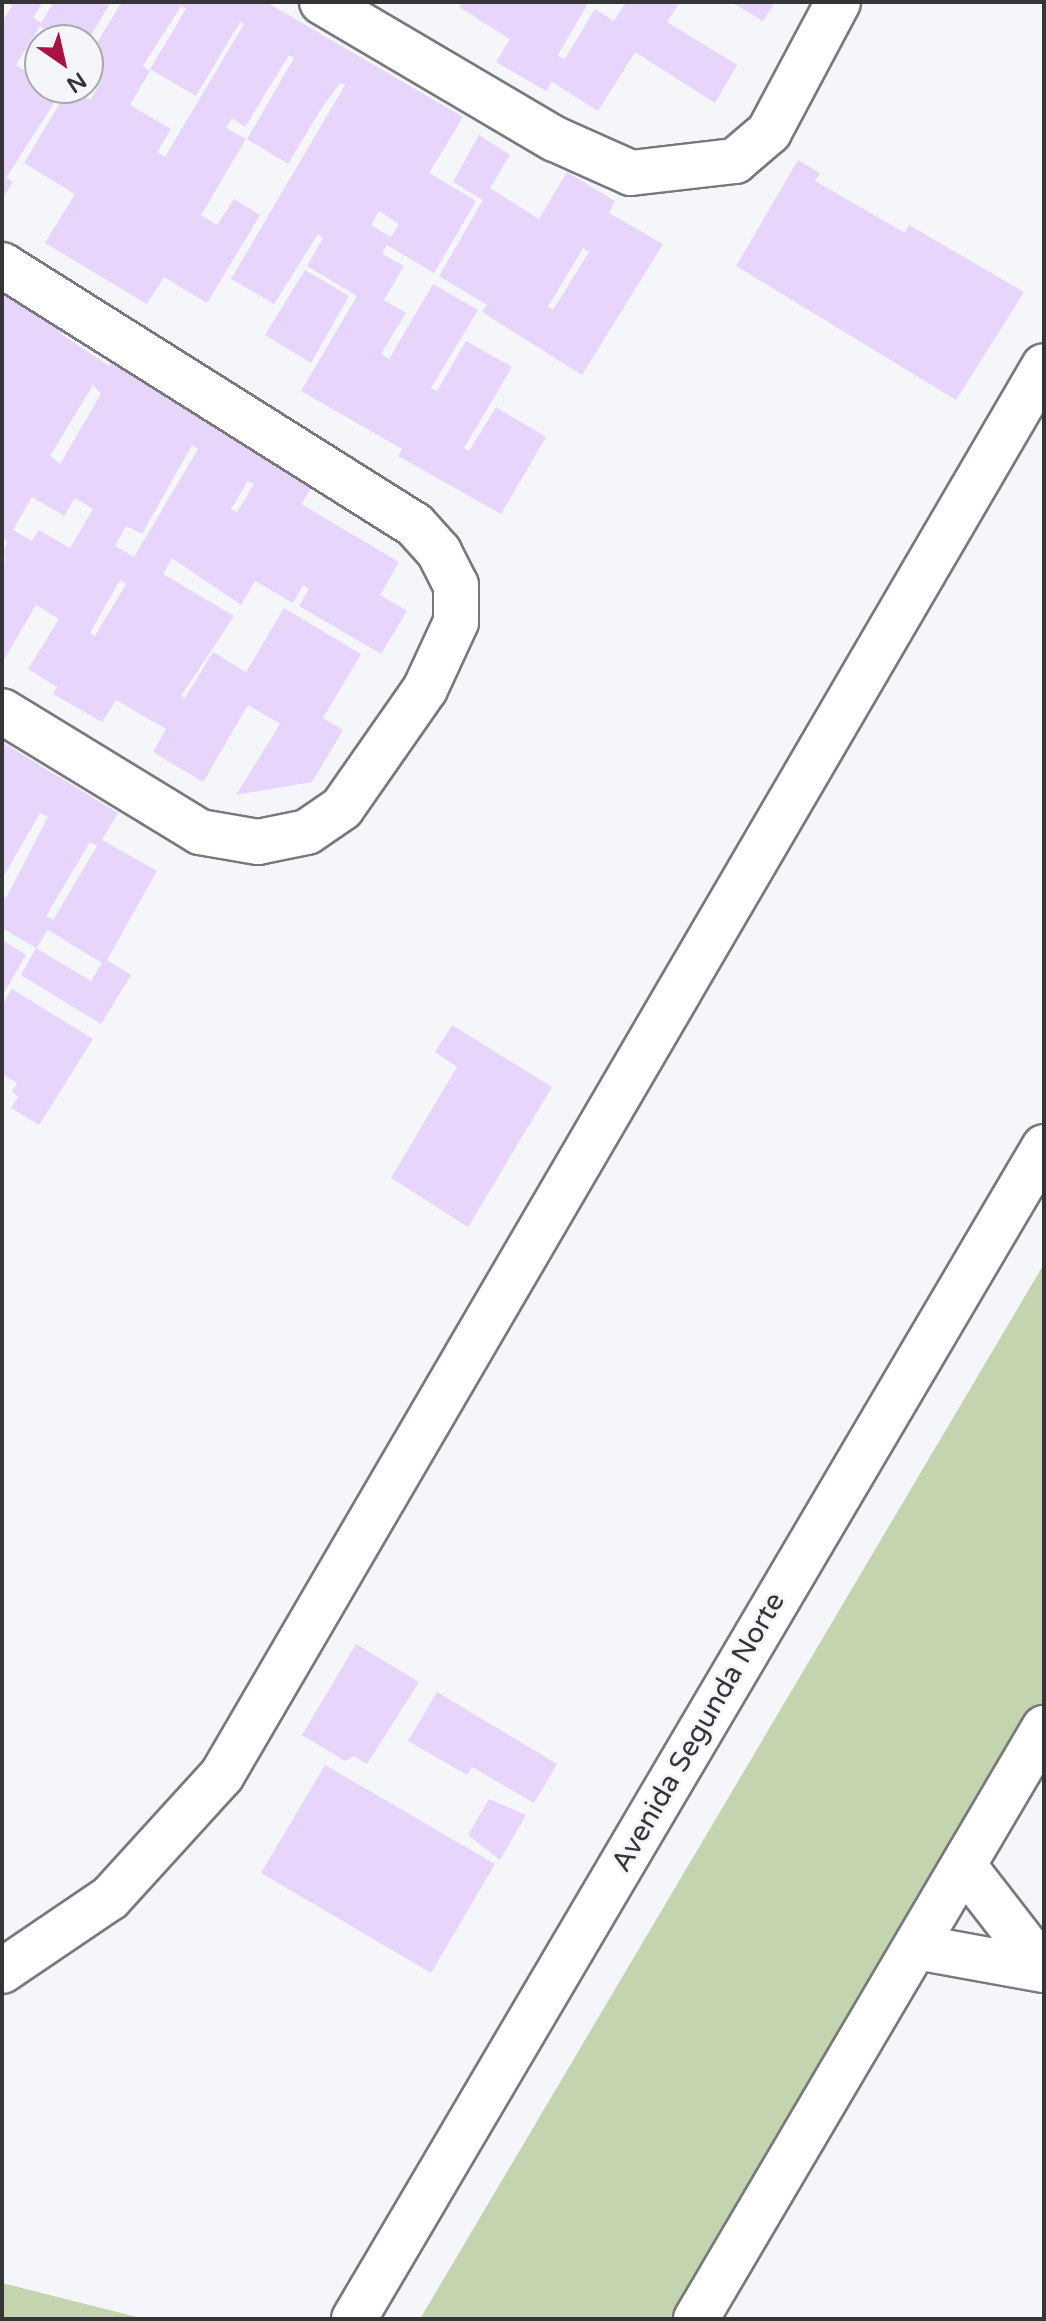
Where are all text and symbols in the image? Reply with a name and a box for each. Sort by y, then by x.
north arrow [24,24,104,104]
text: N [62,67,91,98]
street label: Avenida Segunda Norte [604,1586,792,1878]

